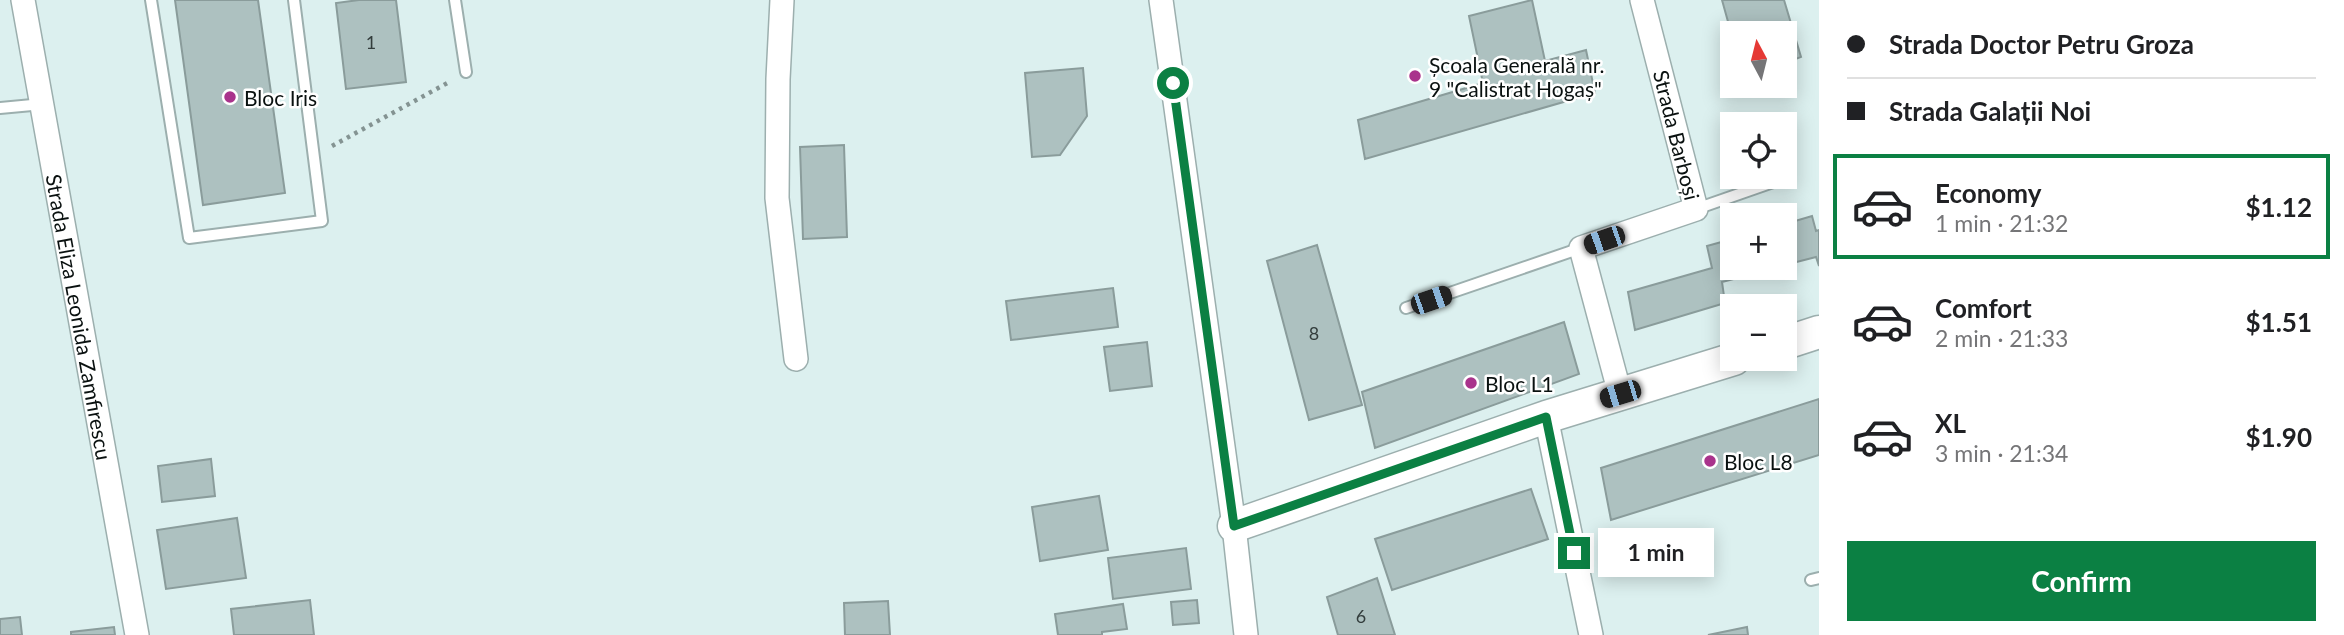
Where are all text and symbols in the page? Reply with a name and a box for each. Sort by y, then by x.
north arrow [1720,21,1797,98]
map controls [1720,21,1797,371]
text: Strada Doctor Petru Groza [1889,28,2194,60]
house number: 1 [366,31,376,53]
place label: Școala Generală nr. 9 "Calistrat Hogaș" [1429,52,1605,101]
route start [1157,67,1189,99]
street label: Strada Barboși [1649,67,1705,203]
marker: Școala Generală nr. 9 "Calistrat Hogaș" [1407,68,1423,84]
place label: Bloc Iris [244,85,317,110]
marker: Bloc Iris [222,89,238,105]
text: Strada Galații Noi [1889,95,2091,127]
button: locate [1720,112,1797,189]
street label: Strada Eliza Leonida Zamfirescu [42,172,118,462]
icon: car [1851,175,1914,238]
text: Economy [1935,177,2041,209]
text: $1.12 [2246,191,2312,223]
button: + [1720,203,1797,280]
text: 1 min · 21:32 [1935,209,2068,237]
car [1581,223,1628,257]
car [1408,283,1455,317]
icon: car [1851,290,1914,353]
text: Comfort [1935,292,2032,324]
button: − [1720,294,1797,371]
text: $1.51 [2246,306,2312,338]
house number: 8 [1309,322,1319,344]
text: 2 min · 21:33 [1935,324,2068,352]
place label: Bloc L1 [1485,371,1554,396]
marker: Bloc L1 [1463,375,1479,391]
car [1597,378,1644,410]
icon: car [1851,405,1914,468]
text: XL [1935,407,1966,439]
text: $1.90 [2246,421,2312,453]
text: 3 min · 21:34 [1935,439,2068,467]
place label: Bloc L8 [1724,449,1793,474]
marker: Bloc L8 [1702,453,1718,469]
callout: 1 min [1598,528,1714,578]
route end [1558,537,1590,569]
text: 1 min [1627,538,1685,566]
button: Confirm [1847,541,2316,621]
house number: 6 [1356,605,1366,627]

